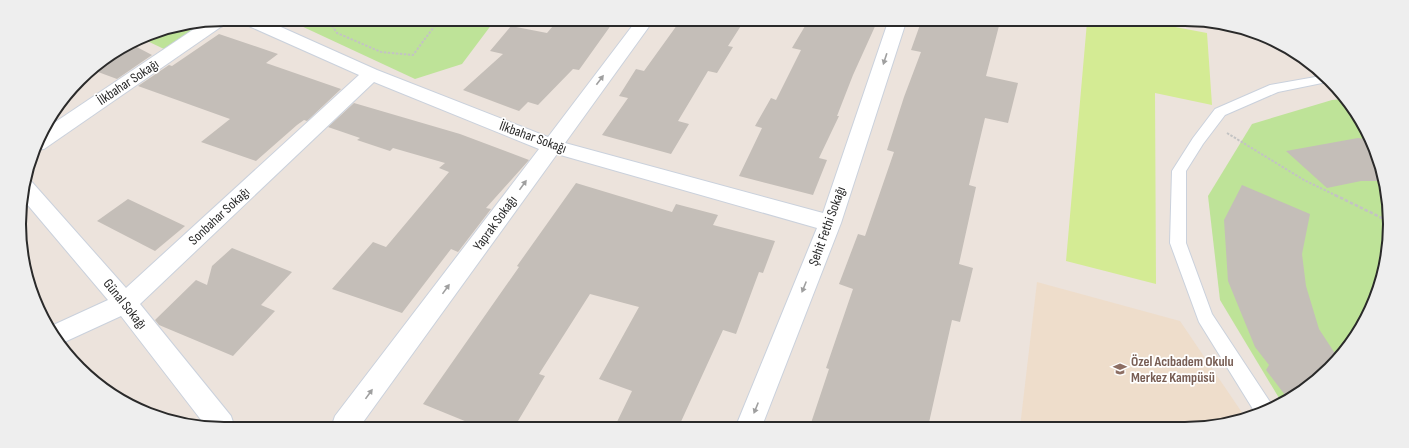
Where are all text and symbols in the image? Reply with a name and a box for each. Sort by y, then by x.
one-way arrow [881,53,887,65]
street label: İlkbahar Sokağı [94,55,162,109]
one-way arrow [596,75,605,86]
street label: İlkbahar Sokağı [497,117,569,157]
one-way arrow [519,179,527,190]
street label: Sonbahar Sokağı [185,183,253,249]
street label: Şehit Fethi Sokağı [805,184,849,268]
street label: Yaprak Sokağı [469,192,521,254]
street label: Günal Sokağı [100,275,150,333]
one-way arrow [801,281,807,293]
one-way arrow [442,284,450,295]
place label: Özel Acıbadem Okulu Merkez Kampüsü [1131,353,1234,386]
school or university icon: Özel Acıbadem Okulu Merkez Kampüsü [1112,361,1128,377]
one-way arrow [364,389,372,399]
one-way arrow [753,402,759,414]

